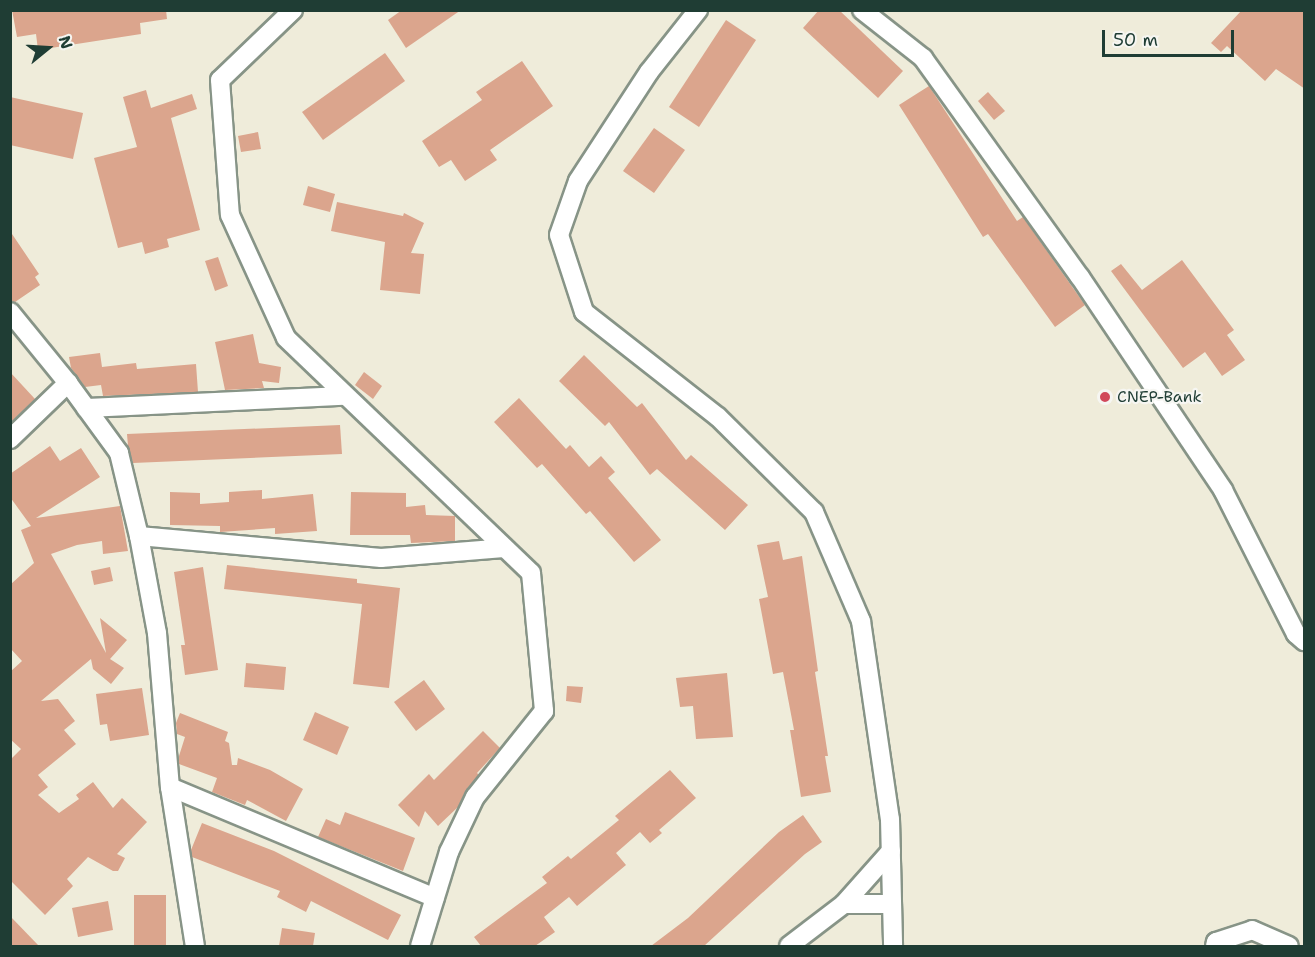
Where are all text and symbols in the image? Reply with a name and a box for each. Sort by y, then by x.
north arrow [18,18,78,78]
scale bar [1105,18,1237,56]
text: 50 m [1113,28,1158,52]
text: N [54,33,78,52]
place label: CNEP-Bank [1117,387,1202,407]
marker: CNEP-Bank [1098,390,1112,404]

